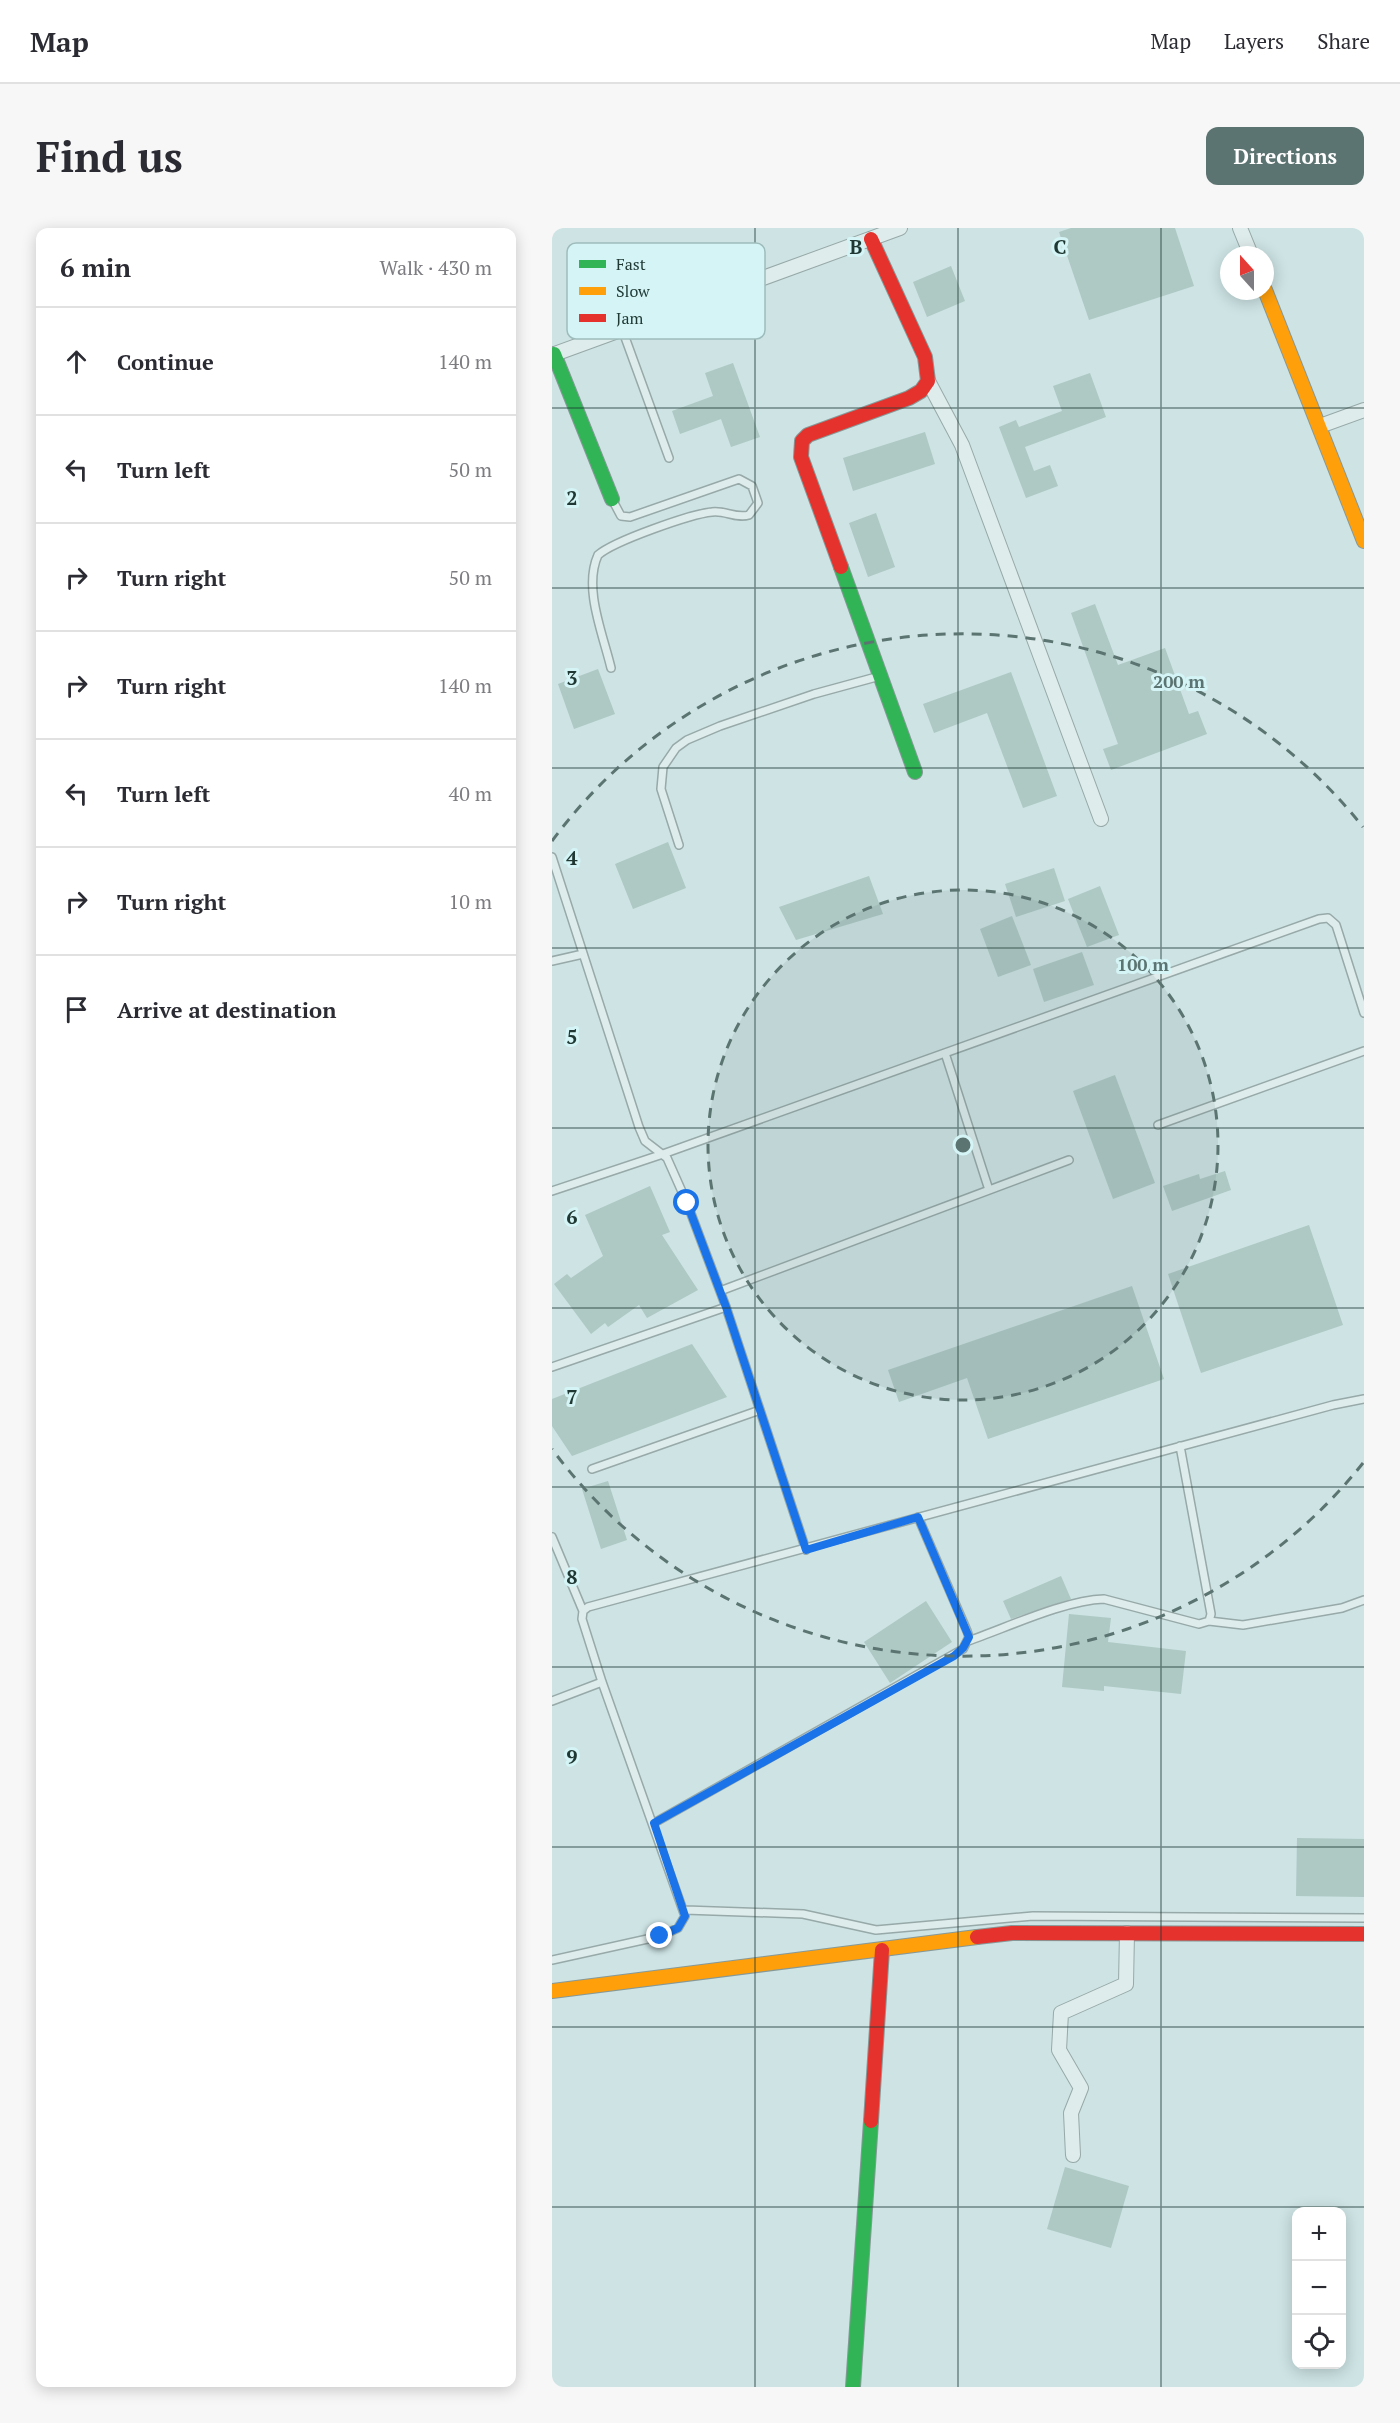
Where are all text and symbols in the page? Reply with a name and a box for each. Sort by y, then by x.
text: Map [30,23,89,60]
text: Map [1150,27,1191,55]
text: Layers [1224,27,1284,55]
text: Share [1317,27,1370,55]
button: Directions [1206,127,1364,185]
text: Find us [36,128,183,184]
text: B [850,233,863,260]
text: C [1053,233,1067,260]
legend [567,243,765,339]
north arrow [1220,246,1274,300]
text: 6 min [60,250,131,284]
text: Fast [616,253,646,275]
text: Walk · 430 m [380,254,492,281]
text: Slow [616,280,650,302]
text: Jam [616,307,644,329]
icon: ahead [60,345,93,378]
text: Continue [117,347,214,376]
text: 140 m [438,348,492,375]
icon: left [60,453,93,486]
text: Turn left [117,455,210,484]
text: 50 m [449,456,492,483]
text: 2 [566,484,578,511]
icon: right [60,561,93,594]
text: Turn right [117,563,226,592]
text: 50 m [449,564,492,591]
text: 3 [566,664,578,691]
icon: right [60,669,93,702]
text: 200 m [1153,669,1205,693]
text: Turn right [117,671,226,700]
text: 140 m [438,672,492,699]
icon: left [60,777,93,810]
text: Turn left [117,779,210,808]
text: 40 m [449,780,492,807]
text: 4 [566,844,578,871]
icon: right [60,885,93,918]
text: Turn right [117,887,226,916]
text: 10 m [449,888,492,915]
text: 100 m [1117,952,1169,976]
icon: arrive [60,993,93,1026]
text: Arrive at destination [117,995,336,1024]
text: 5 [566,1023,578,1050]
centre of rings [953,1135,973,1155]
route start [673,1189,699,1215]
text: 6 [566,1203,578,1230]
text: 7 [566,1383,578,1410]
text: 8 [566,1563,578,1590]
text: 9 [566,1743,578,1770]
route end [646,1922,672,1948]
map controls [1292,2207,1346,2369]
button: + [1292,2207,1346,2261]
button: − [1292,2261,1346,2315]
button: locate [1292,2315,1346,2369]

